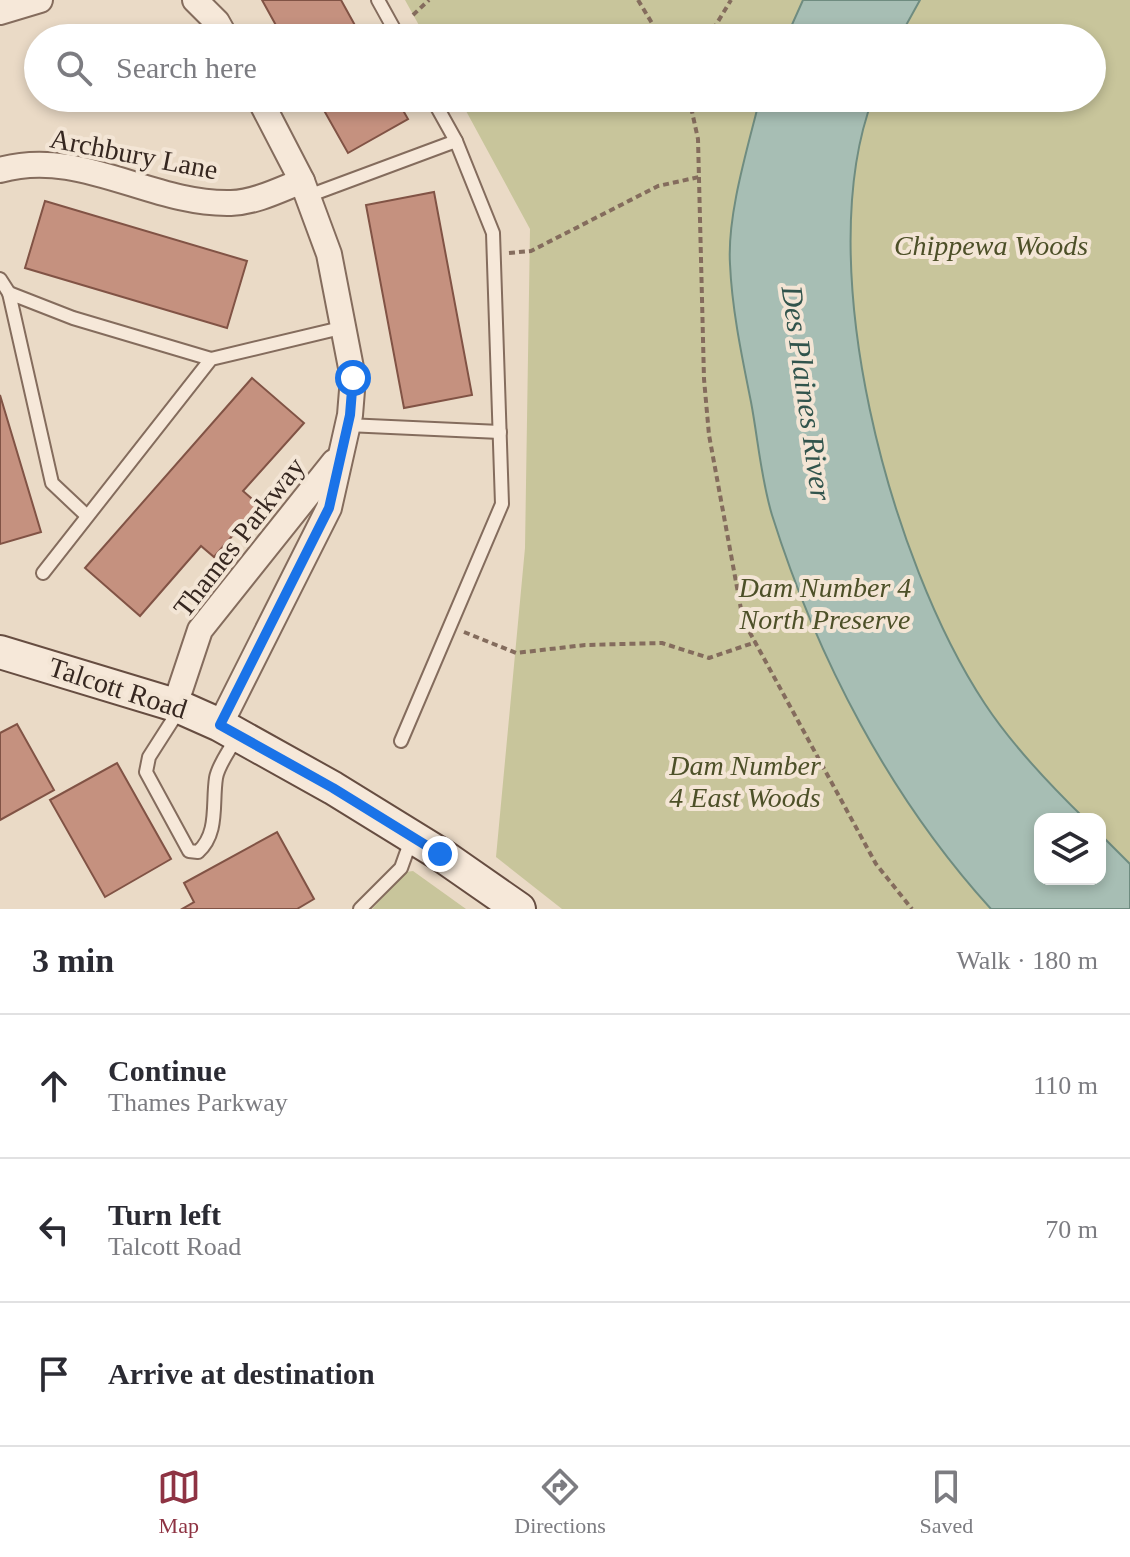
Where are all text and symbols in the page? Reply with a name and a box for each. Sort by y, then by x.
search box [24,24,1106,112]
icon: search [52,46,96,90]
text: Search here [116,51,257,84]
street label: Archbury Lane [47,123,221,185]
park label: Chippewa Woods [894,230,1088,261]
water label: Des Plaines River [775,282,838,503]
route start [335,360,371,396]
street label: Thames Parkway [167,451,311,623]
park label: Dam Number 4 North Preserve [738,572,911,635]
street label: Talcott Road [45,651,191,725]
park label: Dam Number 4 East Woods [668,750,821,813]
map controls [1034,813,1106,885]
button: layers [1034,813,1106,885]
route end [422,836,458,872]
text: 3 min [32,942,114,979]
text: Walk · 180 m [956,946,1098,975]
text: Continue [108,1054,226,1087]
icon: ahead [32,1064,76,1108]
text: 110 m [1033,1071,1098,1100]
text: Thames Parkway [108,1088,288,1117]
text: Turn left [108,1198,221,1231]
icon: left [32,1208,76,1252]
text: 70 m [1045,1215,1098,1244]
text: Talcott Road [108,1232,241,1261]
icon: arrive [32,1352,76,1396]
text: Arrive at destination [108,1357,375,1390]
tab: Map [157,1465,201,1539]
tab: Directions [514,1465,606,1539]
tab: Saved [919,1465,973,1539]

